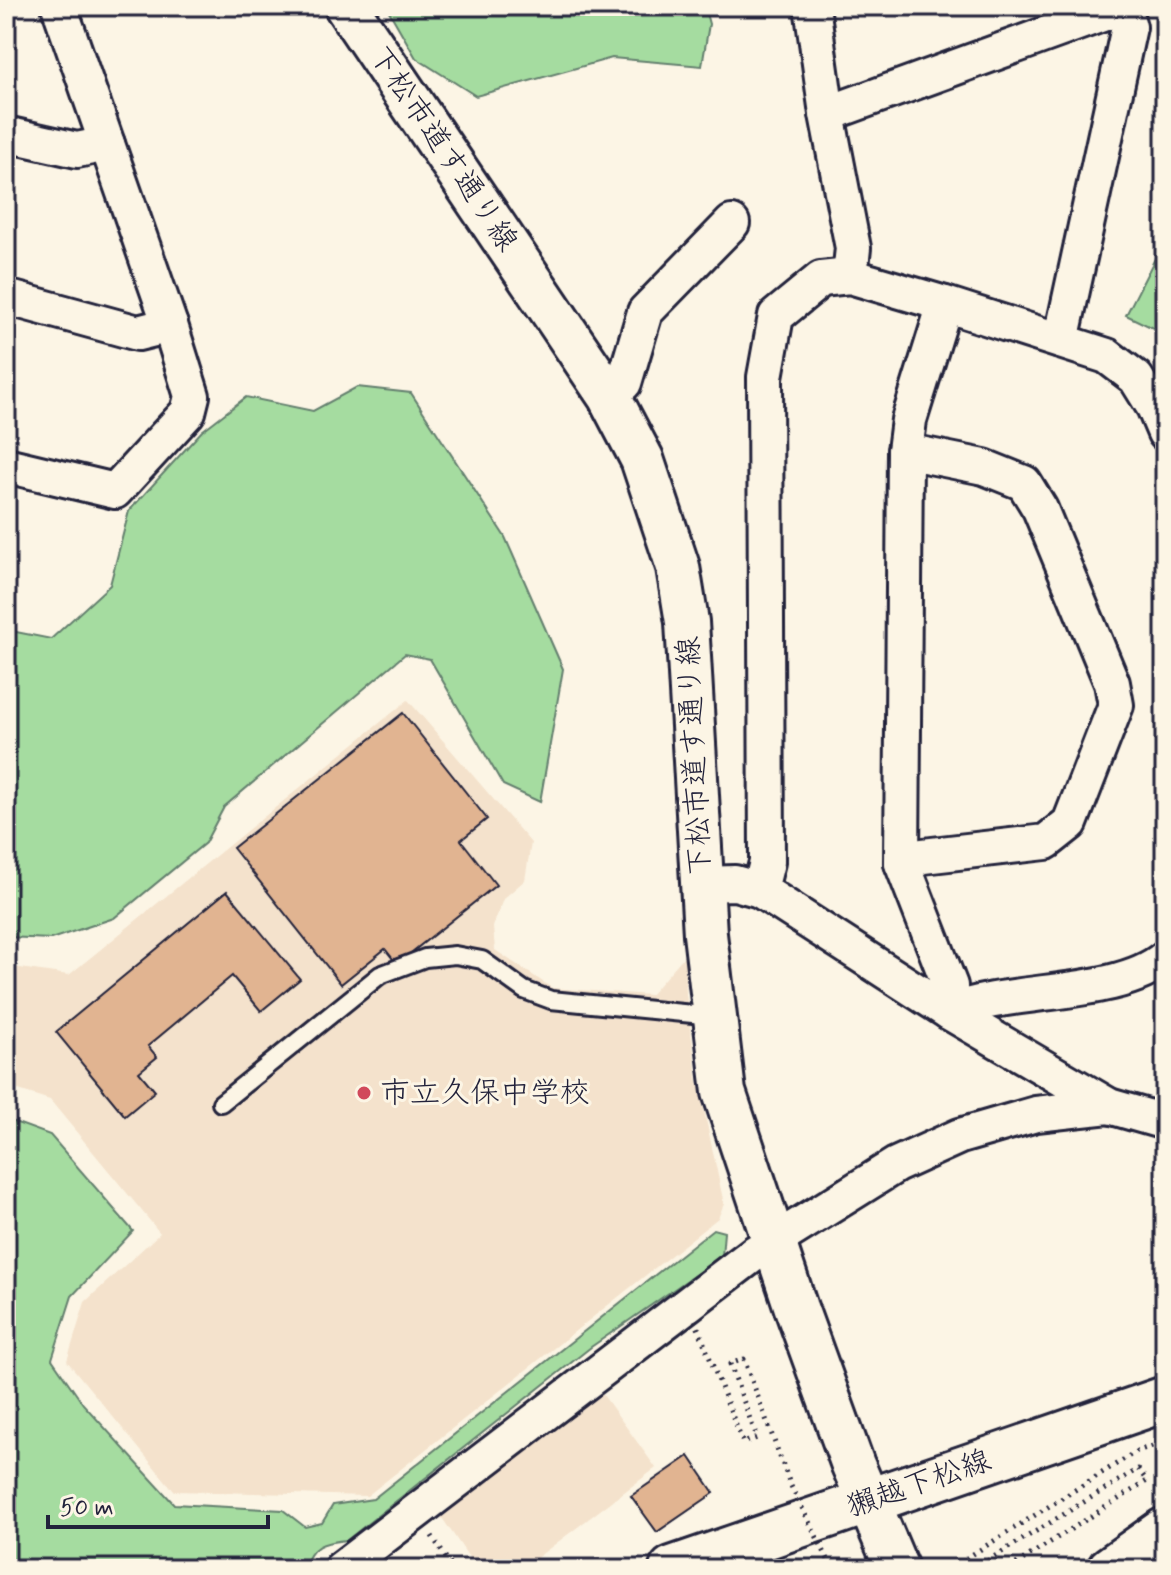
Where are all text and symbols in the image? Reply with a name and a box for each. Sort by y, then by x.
street label: 下松市道す通り線 [360,39,526,259]
street label: 下松市道す通り線 [669,635,721,877]
place label: 市立久保中学校 [380,1074,590,1113]
marker: 市立久保中学校 [355,1084,373,1102]
street label: 獺越下松線 [842,1441,996,1527]
scale bar [48,1479,268,1529]
text: 50 m [60,1493,114,1524]

